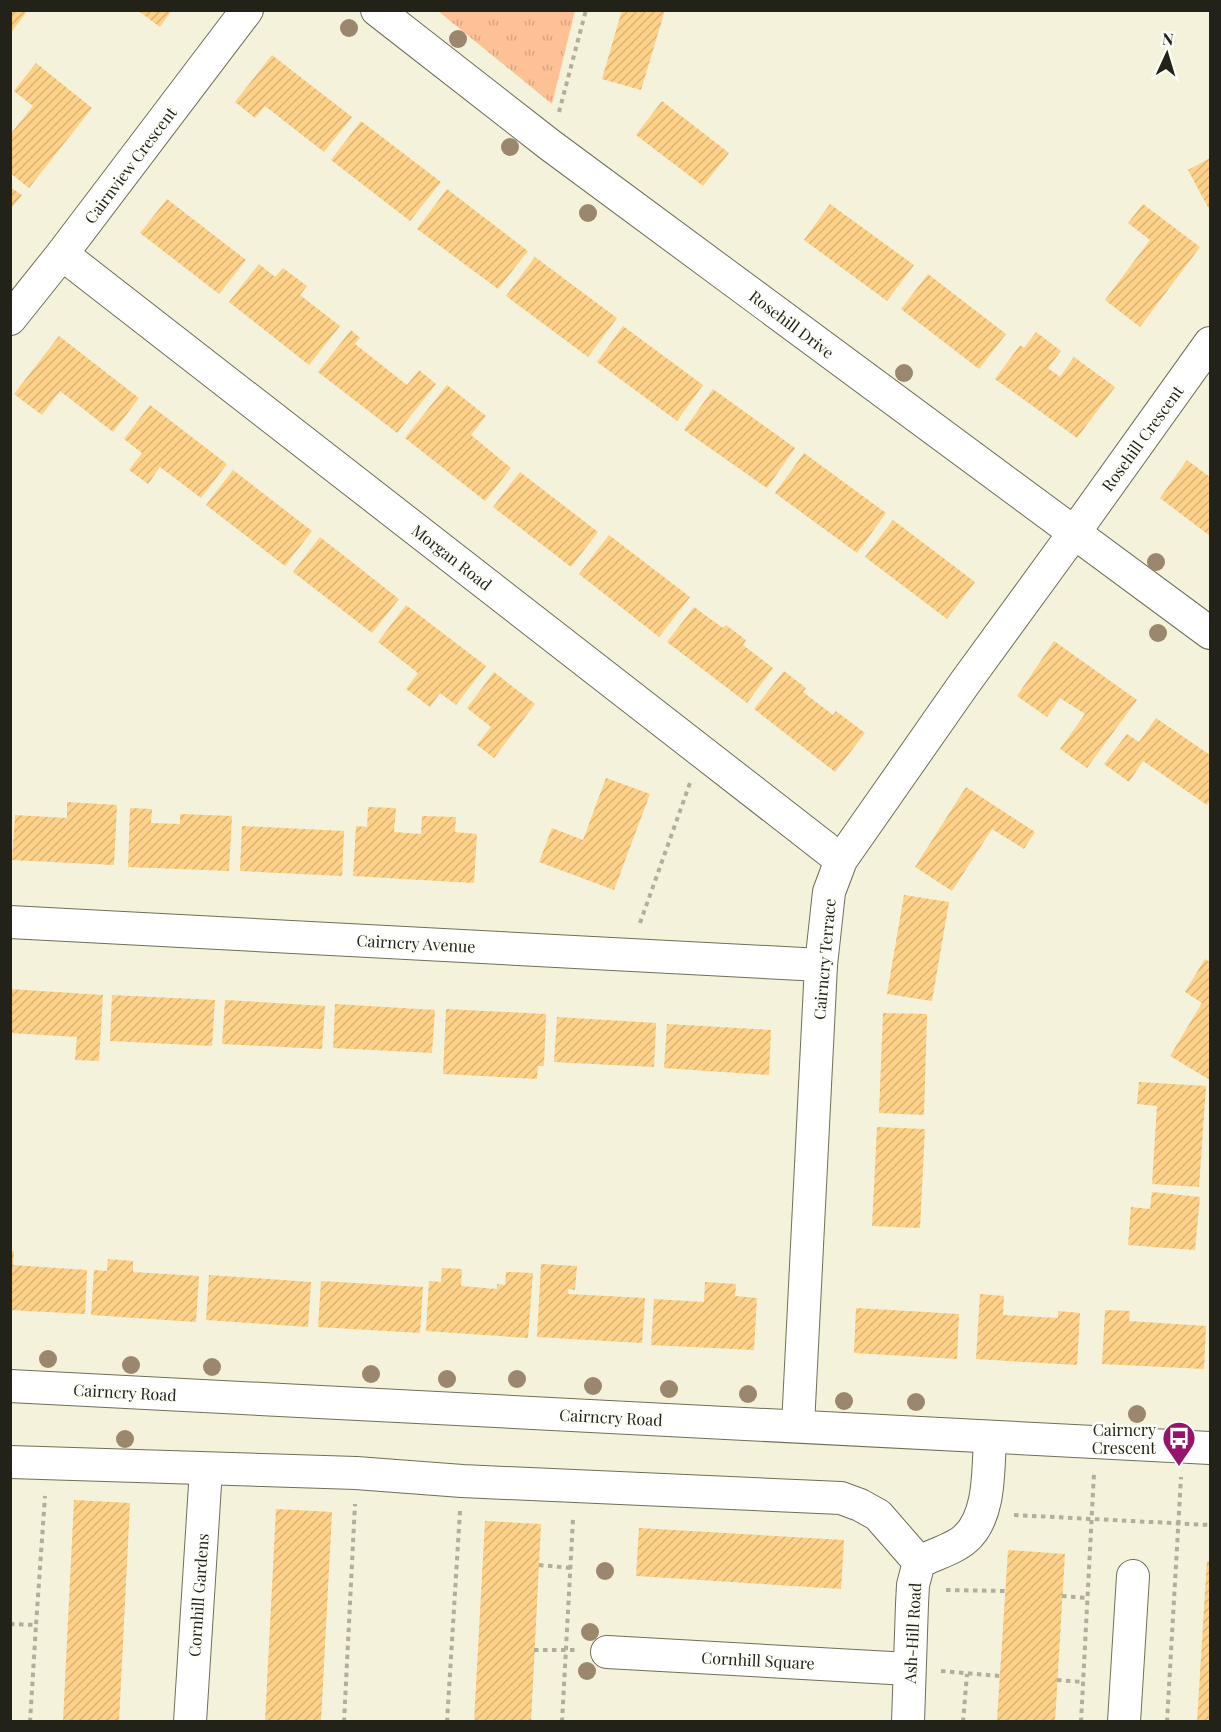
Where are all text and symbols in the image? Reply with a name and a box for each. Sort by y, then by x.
north arrow [1137,24,1197,84]
text: N [1162,28,1175,49]
street label: Cairnview Crescent [79,102,181,228]
street label: Rosehill Drive [745,285,839,363]
street label: Rosehill Crescent [1097,381,1188,495]
street label: Morgan Road [408,519,496,595]
street label: Cairncry Terrace [808,897,840,1021]
street label: Cairncry Avenue [356,929,476,957]
street label: Cairncry Road [73,1379,177,1405]
street label: Cairncry Road [559,1404,663,1430]
place label: Cairncry Crescent [1092,1419,1156,1458]
bus stop icon: Cairncry Crescent [1161,1420,1197,1467]
street label: Cornhill Gardens [183,1533,213,1657]
street label: Ash-Hill Road [899,1582,925,1685]
street label: Cornhill Square [701,1647,815,1673]

